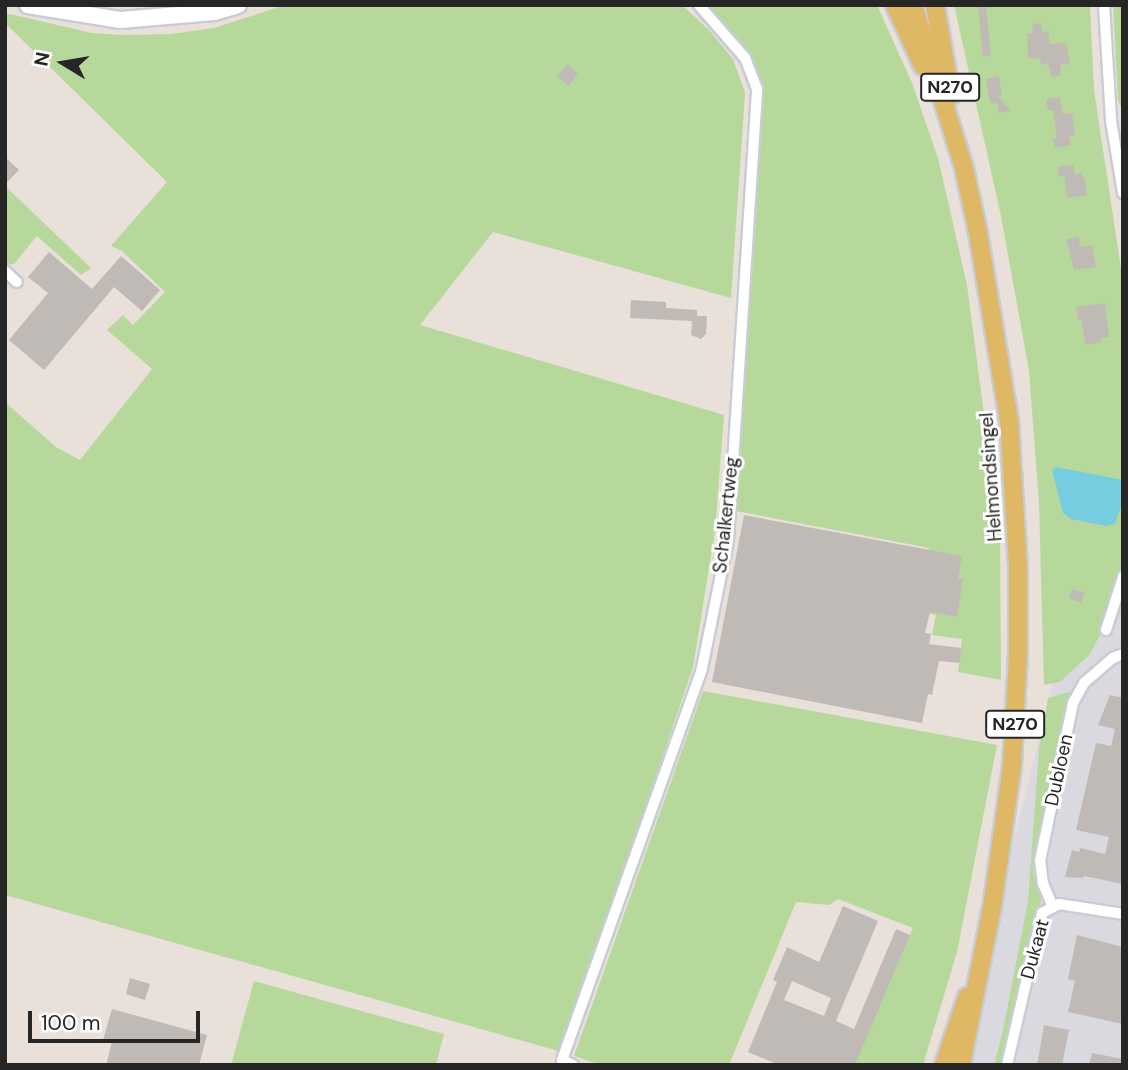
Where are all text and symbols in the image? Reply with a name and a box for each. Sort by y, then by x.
north arrow [28,28,98,98]
text: N [28,50,55,68]
road number: N270 [918,72,982,102]
street label: Helmondsingel [975,412,1007,542]
street label: Schalkertweg [709,456,743,574]
road number: N270 [984,710,1046,738]
street label: Dubloen [1040,732,1078,808]
street label: Dukaat [1016,916,1054,982]
scale bar [32,996,203,1040]
text: 100 m [41,1009,101,1037]

